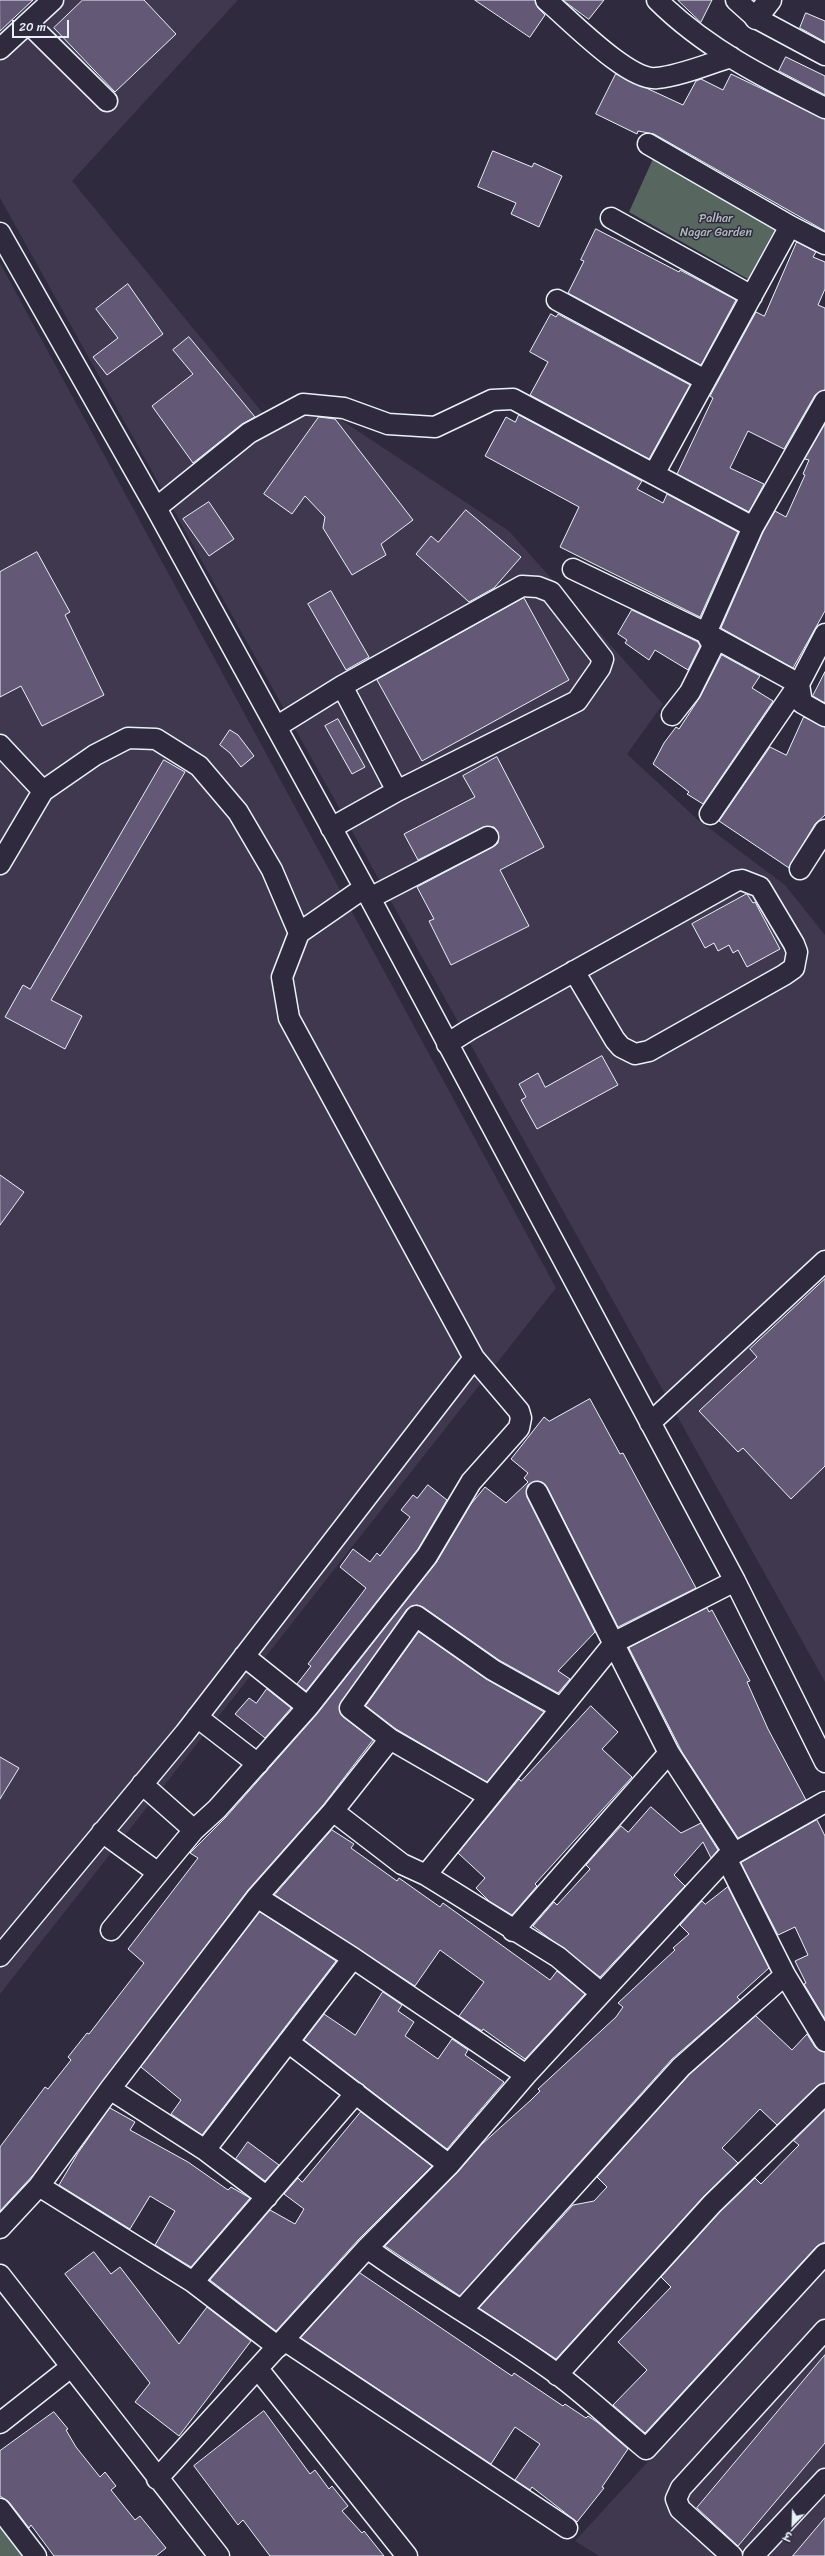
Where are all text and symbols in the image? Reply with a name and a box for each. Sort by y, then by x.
scale bar [14,12,71,38]
text: 20 m [19,16,46,38]
park label: Palhar Nagar Garden [680,212,752,240]
north arrow [773,2504,813,2544]
text: उ [781,2525,795,2546]

